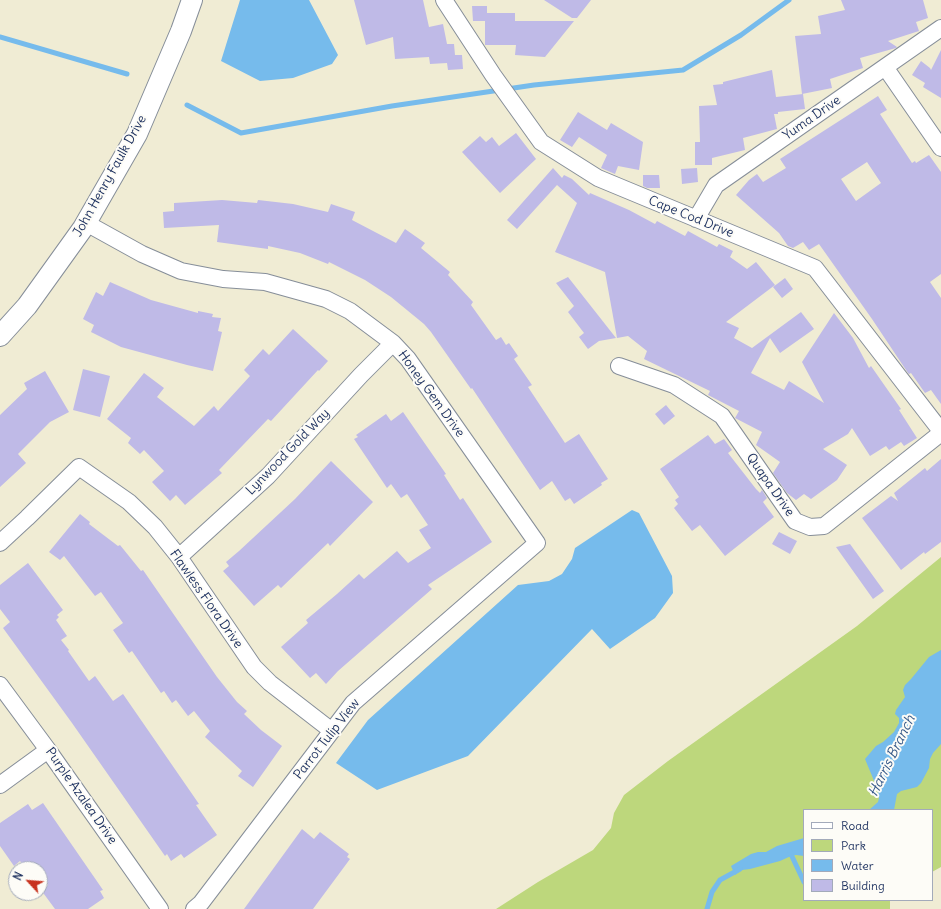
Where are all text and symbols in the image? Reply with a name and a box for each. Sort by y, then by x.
street label: Yuma Drive [780,92,844,144]
street label: John Henry Faulk Drive [70,112,150,240]
street label: Cape Cod Drive [646,193,736,241]
street label: Honey Gem Drive [394,348,468,440]
street label: Lynwood Gold Way [243,406,333,498]
street label: Quapa Drive [743,450,797,520]
street label: Flawless Flora Drive [166,547,246,651]
street label: Parrot Tulip View [291,696,363,782]
water label: Harris Branch [865,713,919,799]
street label: Purple Azalea Drive [42,745,120,847]
legend [803,809,933,901]
text: Road [841,818,869,833]
text: Park [841,838,866,853]
text: Water [841,858,874,873]
north arrow [8,861,48,901]
text: N [10,870,26,883]
text: Building [841,878,885,893]

